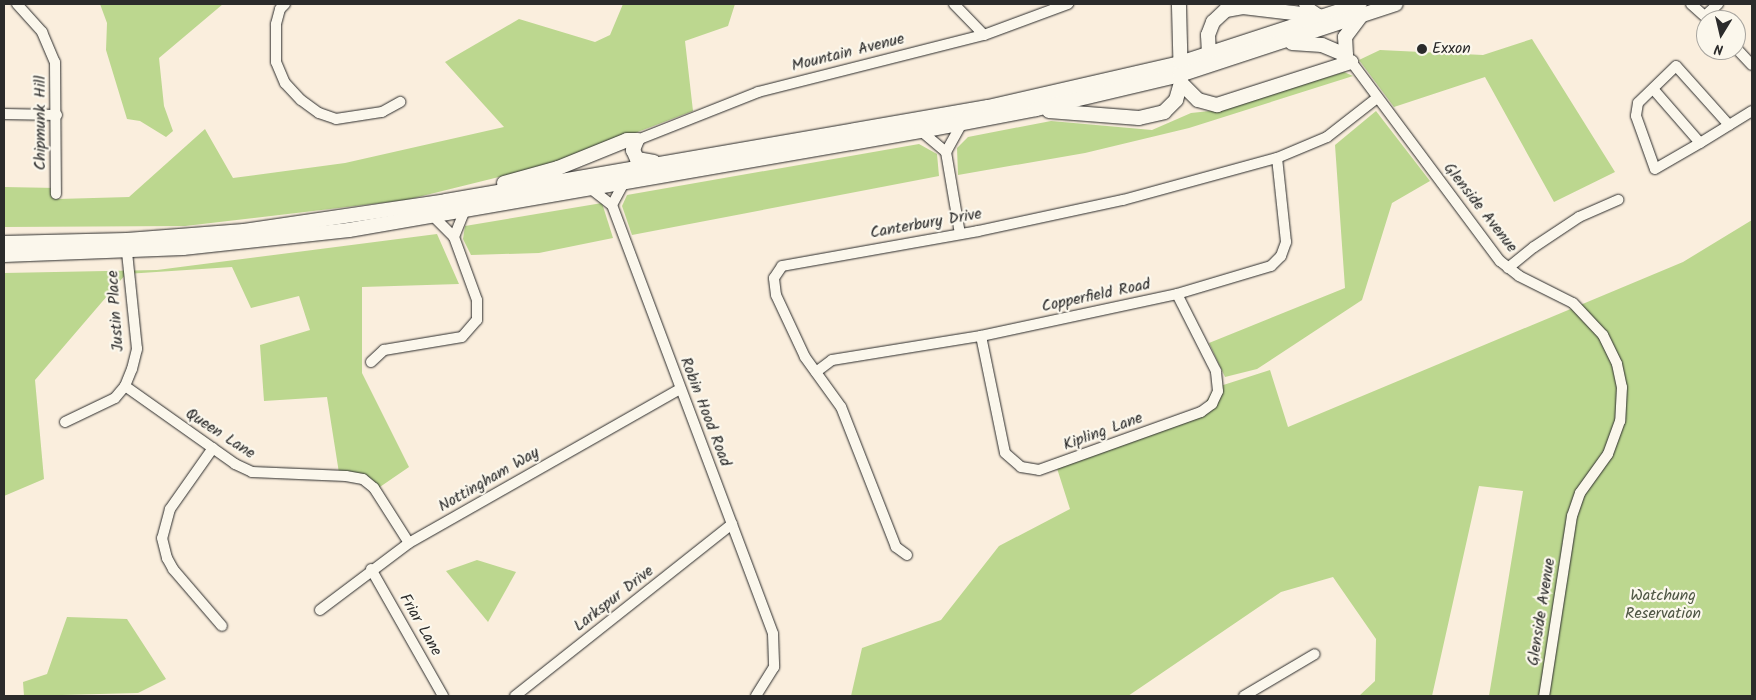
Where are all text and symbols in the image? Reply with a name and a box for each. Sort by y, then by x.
north arrow [1696,10,1746,60]
street label: Mountain Avenue [790,30,906,76]
text: N [1713,37,1725,60]
place label: Exxon [1432,39,1471,59]
marker: Exxon [1416,43,1428,55]
street label: Chipmunk Hill [31,76,51,170]
street label: Glenside Avenue [1439,159,1521,257]
street label: Canterbury Drive [869,205,983,243]
street label: Justin Place [104,270,128,352]
street label: Copperfield Road [1040,275,1152,317]
street label: Robin Hood Road [675,355,735,469]
street label: Queen Lane [182,404,258,464]
street label: Kipling Lane [1061,409,1145,455]
street label: Nottingham Way [435,443,543,517]
street label: Glenside Avenue [1524,557,1560,667]
street label: Larkspur Drive [570,562,658,636]
park label: Watchung Reservation [1625,586,1701,624]
street label: Friar Lane [395,590,445,660]

